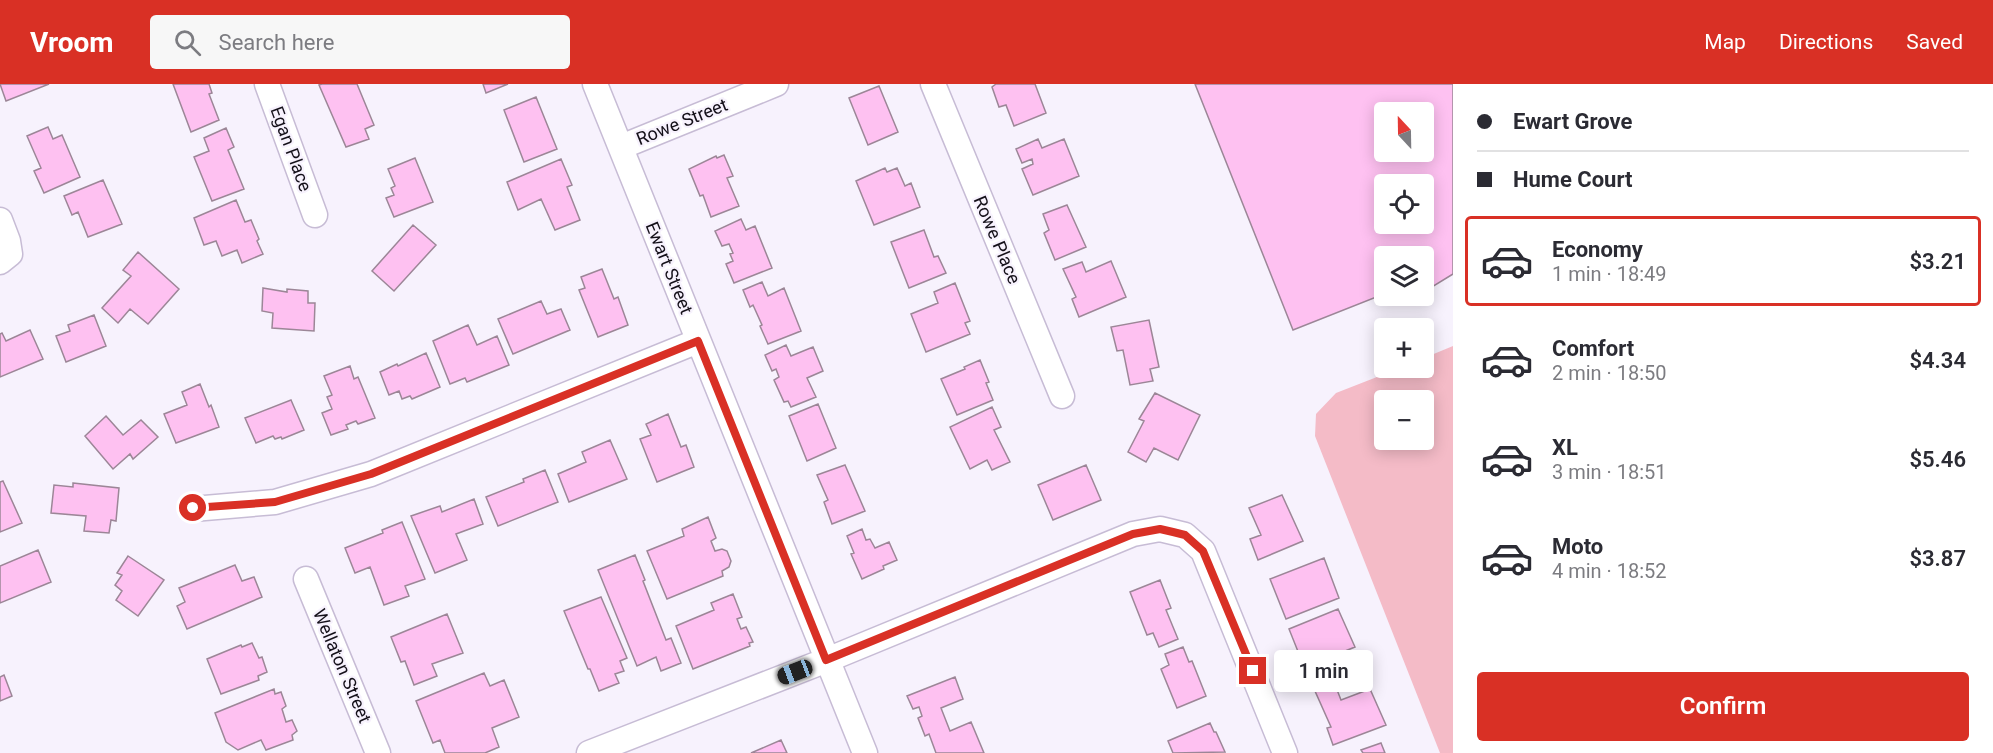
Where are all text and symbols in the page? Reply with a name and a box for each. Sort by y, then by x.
search box [150,15,570,69]
text: Vroom [30,26,114,59]
icon: search [171,26,204,59]
text: Search here [219,30,334,55]
text: Map [1704,30,1746,54]
text: Directions [1779,30,1873,54]
text: Saved [1906,30,1963,54]
street label: Rowe Street [633,94,731,149]
north arrow [1374,102,1434,162]
map controls [1374,102,1434,450]
street label: Egan Place [266,103,317,194]
text: Ewart Grove [1513,109,1632,134]
text: Hume Court [1513,167,1632,192]
button: locate [1374,174,1434,234]
street label: Rowe Place [970,193,1025,287]
street label: Ewart Street [641,219,698,317]
icon: car [1480,234,1534,288]
text: Economy [1552,237,1643,262]
button: layers [1374,246,1434,306]
text: $3.21 [1909,249,1966,274]
text: 1 min · 18:49 [1552,262,1667,286]
button: + [1374,318,1434,378]
icon: car [1480,333,1534,387]
text: Comfort [1552,336,1634,361]
text: $4.34 [1909,348,1966,373]
text: 2 min · 18:50 [1552,361,1667,385]
button: − [1374,390,1434,450]
icon: car [1480,432,1534,486]
text: XL [1552,435,1578,460]
text: $5.46 [1909,447,1966,472]
text: 3 min · 18:51 [1552,460,1667,484]
route start [179,494,206,521]
icon: car [1480,531,1534,585]
text: Moto [1552,534,1603,559]
text: $3.87 [1909,546,1966,571]
text: 4 min · 18:52 [1552,559,1667,583]
street label: Wellaton Street [309,606,376,726]
callout: 1 min [1274,650,1373,692]
car [775,657,815,687]
route end [1239,657,1266,684]
text: 1 min [1298,659,1349,683]
button: Confirm [1477,672,1969,741]

